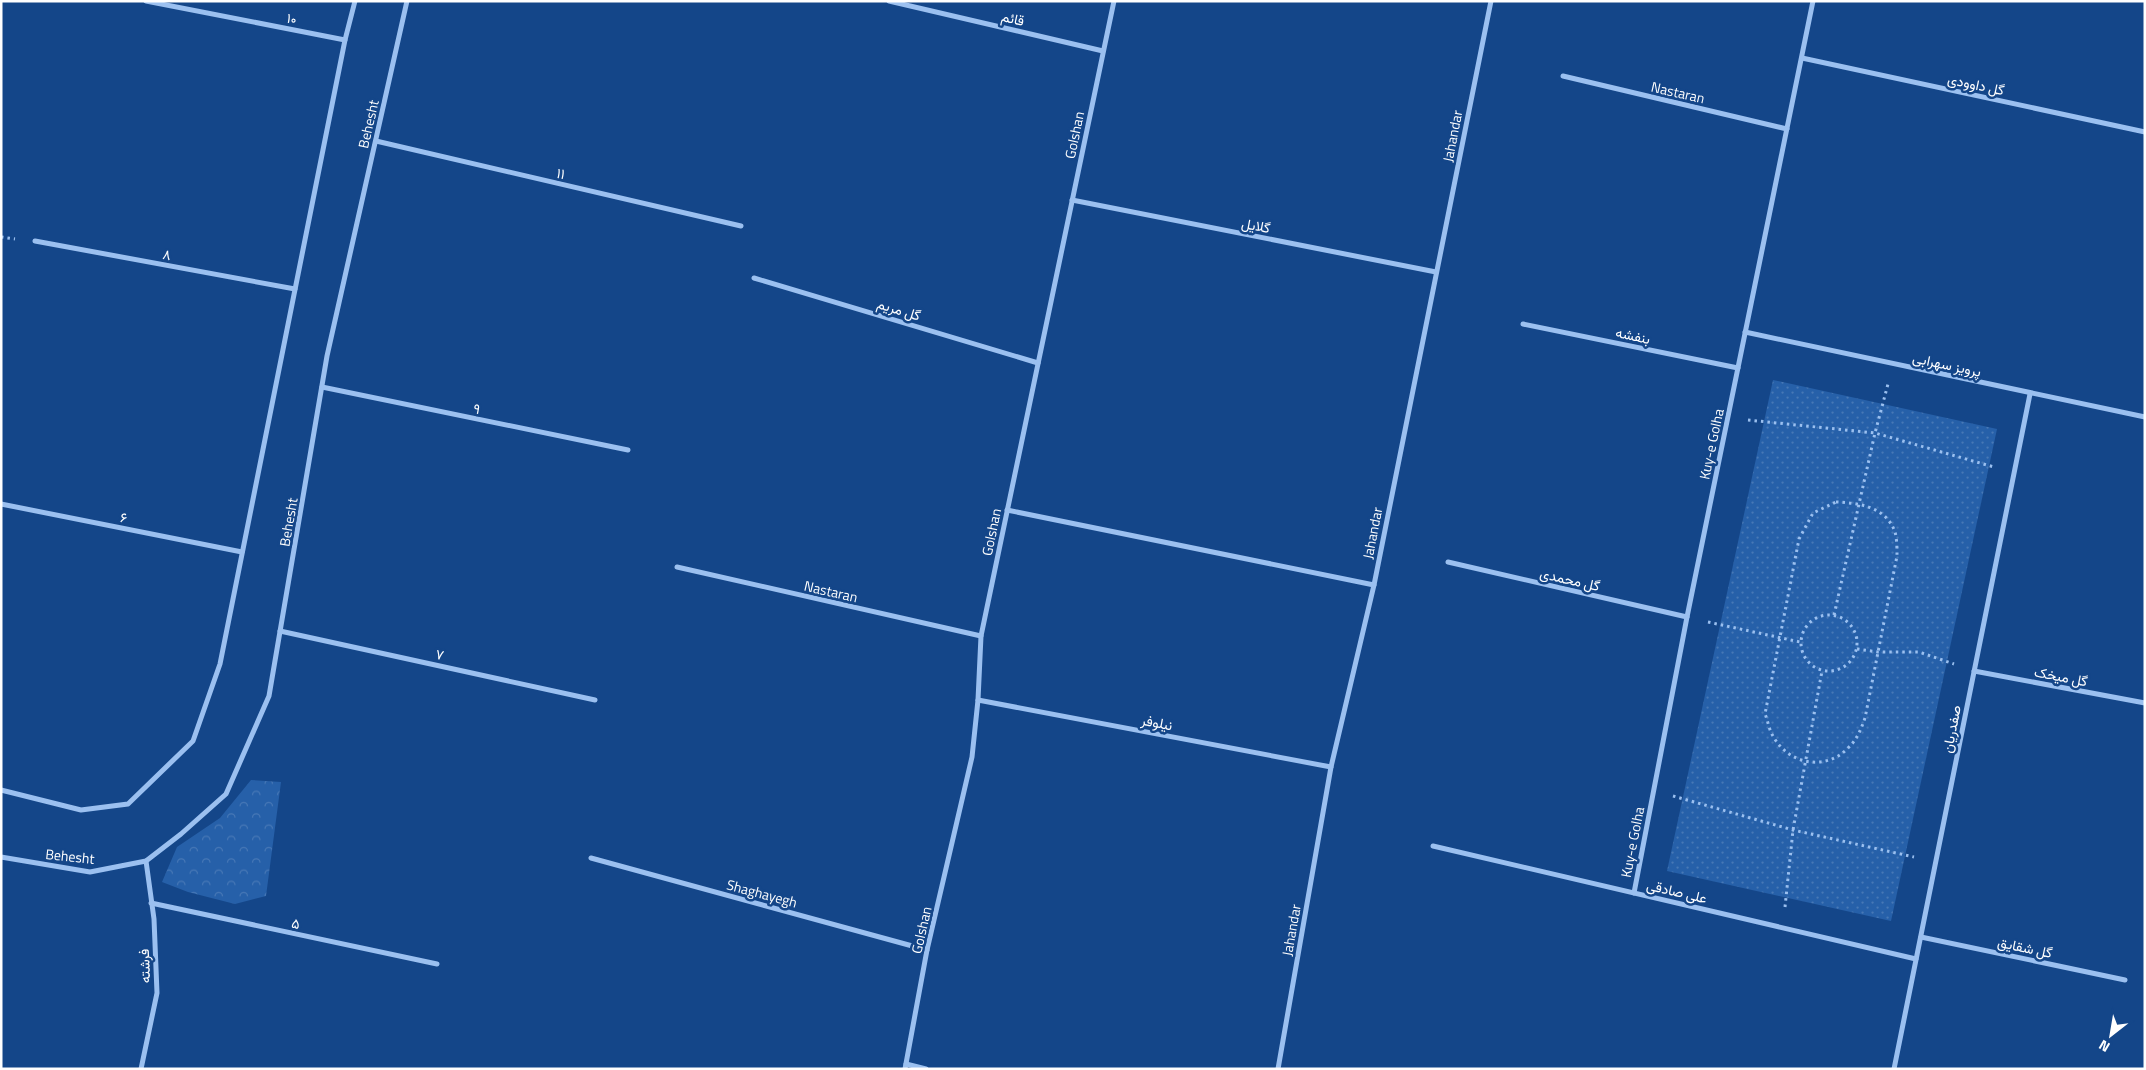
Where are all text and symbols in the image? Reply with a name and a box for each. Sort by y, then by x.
street label: قائم [999,5,1027,31]
street label: ۱۰ [285,7,299,29]
street label: گل داوودی [1946,68,2006,100]
street label: Nastaran [1649,76,1707,108]
street label: Behesht [352,98,384,150]
street label: Jahandar [1437,108,1467,164]
street label: Golshan [1059,109,1089,161]
street label: ۱۱ [555,162,567,184]
street label: گلایل [1240,212,1272,238]
street label: ۸ [161,243,173,265]
street label: گل مریم [875,292,923,326]
street label: بنفشه [1614,321,1652,349]
street label: پرویز سهرابی [1911,346,1983,382]
street label: ۹ [472,397,482,419]
street label: Kuy-e Golha [1693,407,1729,481]
street label: Behesht [273,496,303,548]
street label: Jahandar [1357,505,1387,561]
street label: ۶ [119,506,130,528]
street label: Golshan [976,506,1006,558]
street label: گل محمدی [1538,562,1602,596]
street label: Nastaran [802,575,860,607]
street label: ۷ [434,643,446,665]
street label: گل میخک [2033,661,2089,691]
street label: صفدریان [1936,703,1966,755]
street label: نیلوفر [1139,708,1174,735]
street label: Kuy-e Golha [1615,805,1649,879]
street label: Behesht [44,843,96,869]
street label: Shaghayegh [724,874,800,912]
street label: علی صادقی [1645,874,1709,908]
street label: Jahandar [1276,902,1306,958]
street label: Golshan [905,904,937,956]
street label: ۵ [290,912,302,934]
street label: گل شقایق [1996,931,2054,963]
street label: فرشته [133,948,155,984]
north arrow [2086,1010,2136,1060]
text: N [2094,1035,2114,1058]

